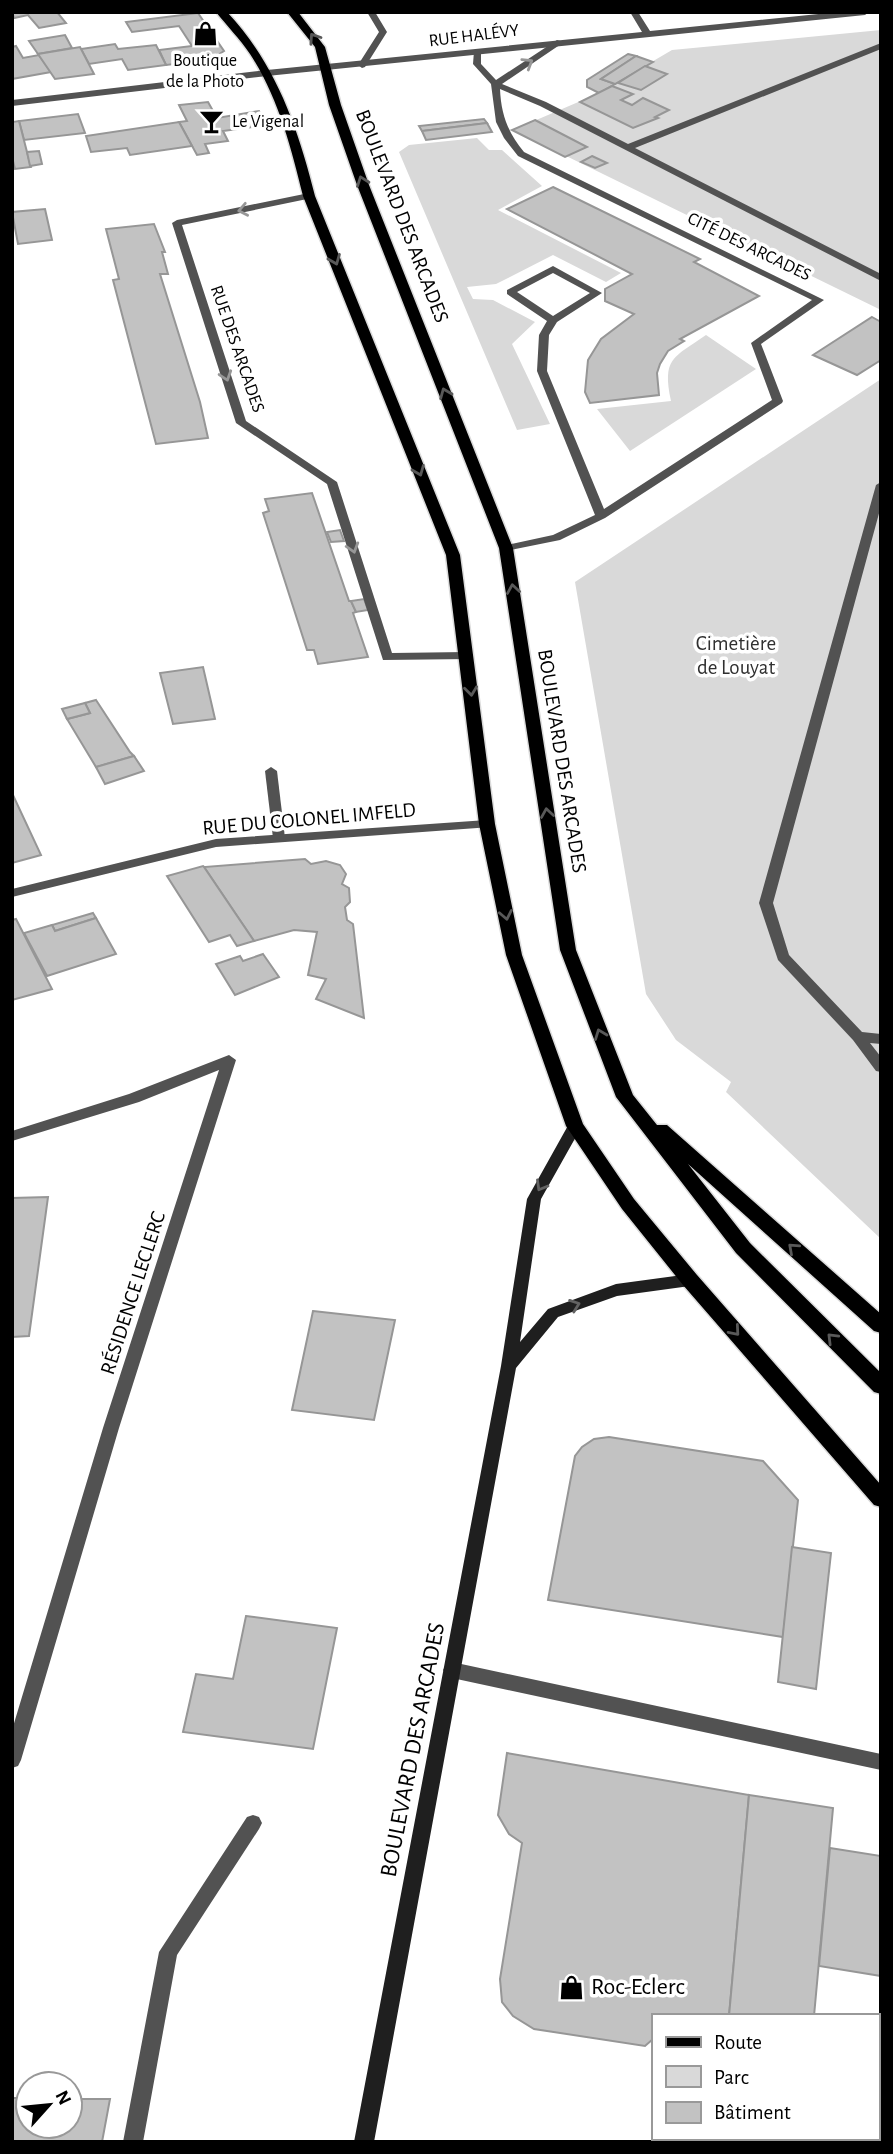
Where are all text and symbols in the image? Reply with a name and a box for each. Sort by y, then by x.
street label: RUE HALÉVY [427,18,521,50]
shop icon: Boutique de la Photo [191,20,219,48]
one-way arrow [310,33,322,46]
place label: Boutique de la Photo [166,52,244,91]
one-way arrow [520,58,533,71]
street label: BOULEVARD DES ARCADES [352,107,452,325]
bar icon: Le Vigenal [198,108,226,136]
place label: Le Vigenal [232,113,304,131]
one-way arrow [356,176,370,188]
one-way arrow [237,201,249,216]
street label: CITÉ DES ARCADES [684,207,815,285]
one-way arrow [326,253,340,265]
street label: RUE DES ARCADES [207,283,267,415]
one-way arrow [218,369,232,381]
one-way arrow [440,388,454,400]
one-way arrow [411,464,425,476]
one-way arrow [345,541,359,554]
one-way arrow [506,583,521,595]
park label: Cimetière de Louyat [696,633,776,678]
street label: BOULEVARD DES ARCADES [534,648,590,874]
one-way arrow [463,685,478,697]
street label: RUE DU COLONEL IMFELD [201,799,417,839]
one-way arrow [540,808,555,819]
one-way arrow [498,909,513,921]
one-way arrow [595,1028,609,1040]
one-way arrow [536,1178,549,1191]
street label: RÉSIDENCE LECLERC [95,1208,169,1377]
one-way arrow [788,1244,801,1257]
one-way arrow [568,1299,580,1313]
one-way arrow [727,1323,739,1336]
one-way arrow [828,1333,841,1346]
street label: BOULEVARD DES ARCADES [377,1621,449,1879]
shop icon: Roc-Eclerc [557,1973,585,2001]
place label: Roc-Eclerc [591,1975,685,1999]
legend [652,2014,879,2140]
text: Route [714,2032,762,2053]
text: Parc [714,2067,749,2088]
north arrow [14,2070,84,2140]
text: N [51,2088,74,2108]
text: Bâtiment [714,2102,791,2123]

